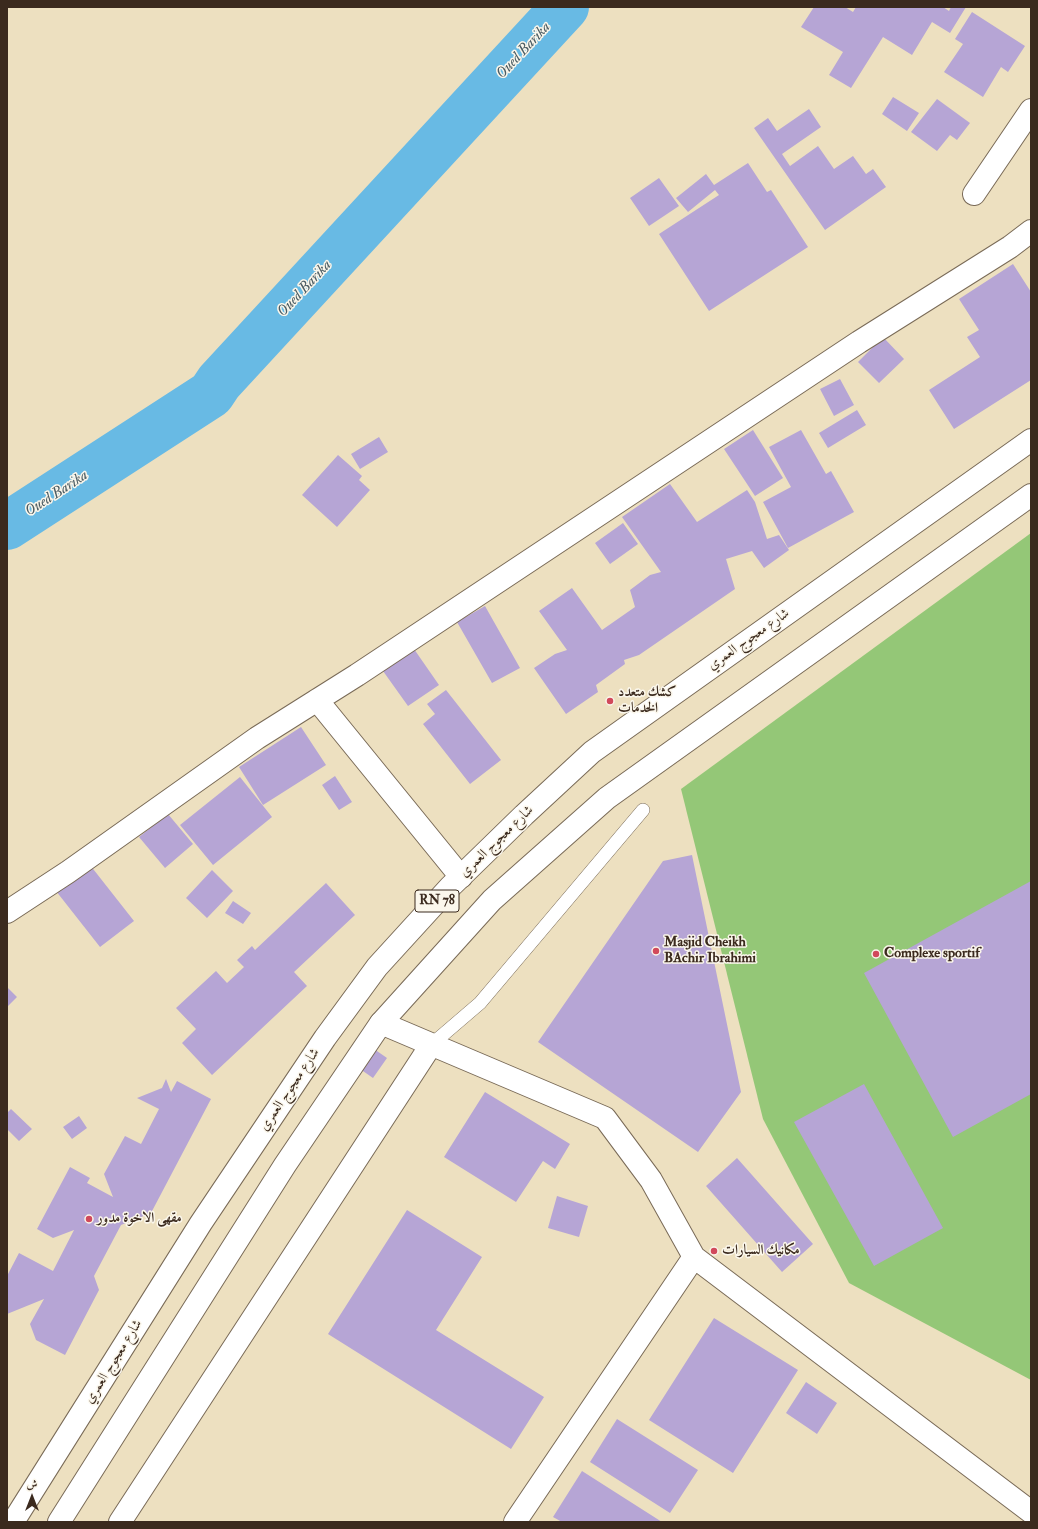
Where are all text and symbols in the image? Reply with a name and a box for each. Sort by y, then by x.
water label: Oued Barika [493,19,555,83]
water label: Oued Barika [274,257,336,321]
water label: Oued Barika [22,467,92,521]
street label: شارع معجوج العمري [705,606,793,674]
place label: كشك متعدد الخدمات [618,685,677,718]
marker: كشك متعدد الخدمات [605,696,615,706]
street label: شارع معجوج العمري [457,803,537,881]
road number: RN 78 [415,890,459,912]
place label: Masjid Cheikh BAchir Ibrahimi [664,935,756,968]
marker: Masjid Cheikh BAchir Ibrahimi [651,946,661,956]
place label: Complexe sportif [884,946,980,962]
marker: Complexe sportif [871,949,881,959]
street label: شارع معجوج العمري [256,1046,324,1134]
place label: مقهى الاخوة مدور [97,1211,182,1227]
marker: مقهى الاخوة مدور [84,1214,94,1224]
place label: مكانيك السيارات [722,1243,800,1259]
marker: مكانيك السيارات [709,1246,719,1256]
street label: شارع معجوج العمري [81,1317,147,1407]
north arrow [12,1477,52,1517]
text: ش [27,1478,37,1491]

